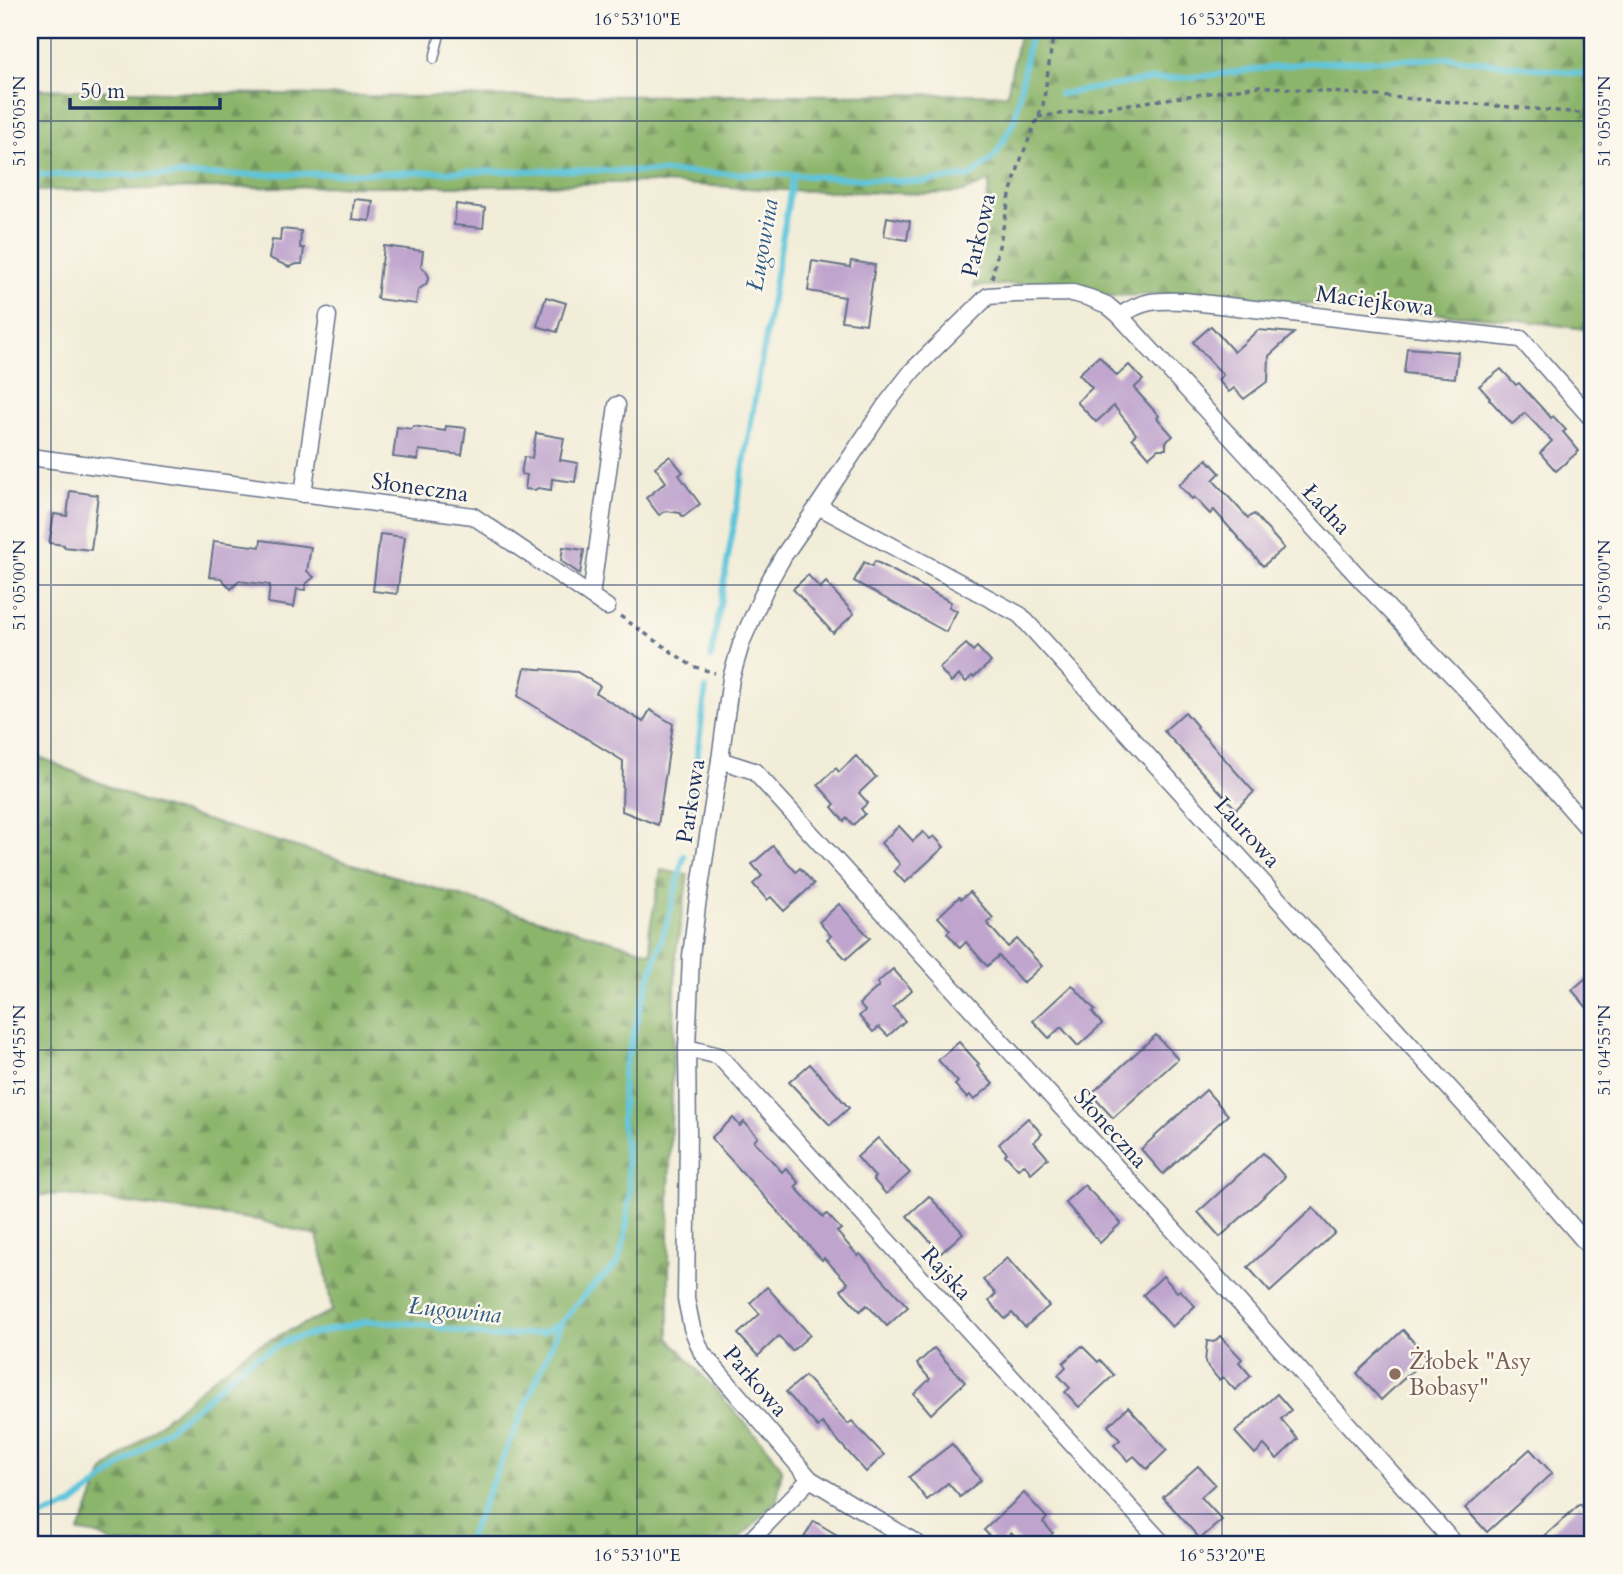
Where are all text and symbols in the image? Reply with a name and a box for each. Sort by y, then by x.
text: 16°53'10"E [593,7,681,32]
text: 16°53'20"E [1178,7,1266,32]
scale bar [70,66,220,110]
text: 51°05'05"N [7,75,32,167]
text: 51°05'05"N [1592,75,1617,167]
text: 50 m [80,77,125,106]
street label: Parkowa [954,190,1003,280]
water label: Ługowina [738,196,787,294]
street label: Maciejkowa [1314,278,1436,323]
street label: Słoneczna [369,465,470,510]
street label: Ładna [1295,477,1358,542]
text: 51°05'00"N [7,539,32,631]
text: 51°05'00"N [1592,539,1617,631]
street label: Parkowa [669,757,712,846]
street label: Laurowa [1207,790,1288,875]
text: 51°04'55"N [7,1004,32,1096]
text: 51°04'55"N [1592,1004,1617,1096]
street label: Słoneczna [1066,1082,1155,1175]
street label: Rajska [914,1240,979,1307]
water label: Ługowina [407,1289,503,1332]
street label: Parkowa [716,1339,795,1424]
place label: Żłobek "Asy Bobasy" [1409,1346,1531,1403]
marker: Żłobek "Asy Bobasy" [1387,1366,1403,1382]
text: 16°53'10"E [593,1543,681,1568]
text: 16°53'20"E [1178,1543,1266,1568]

